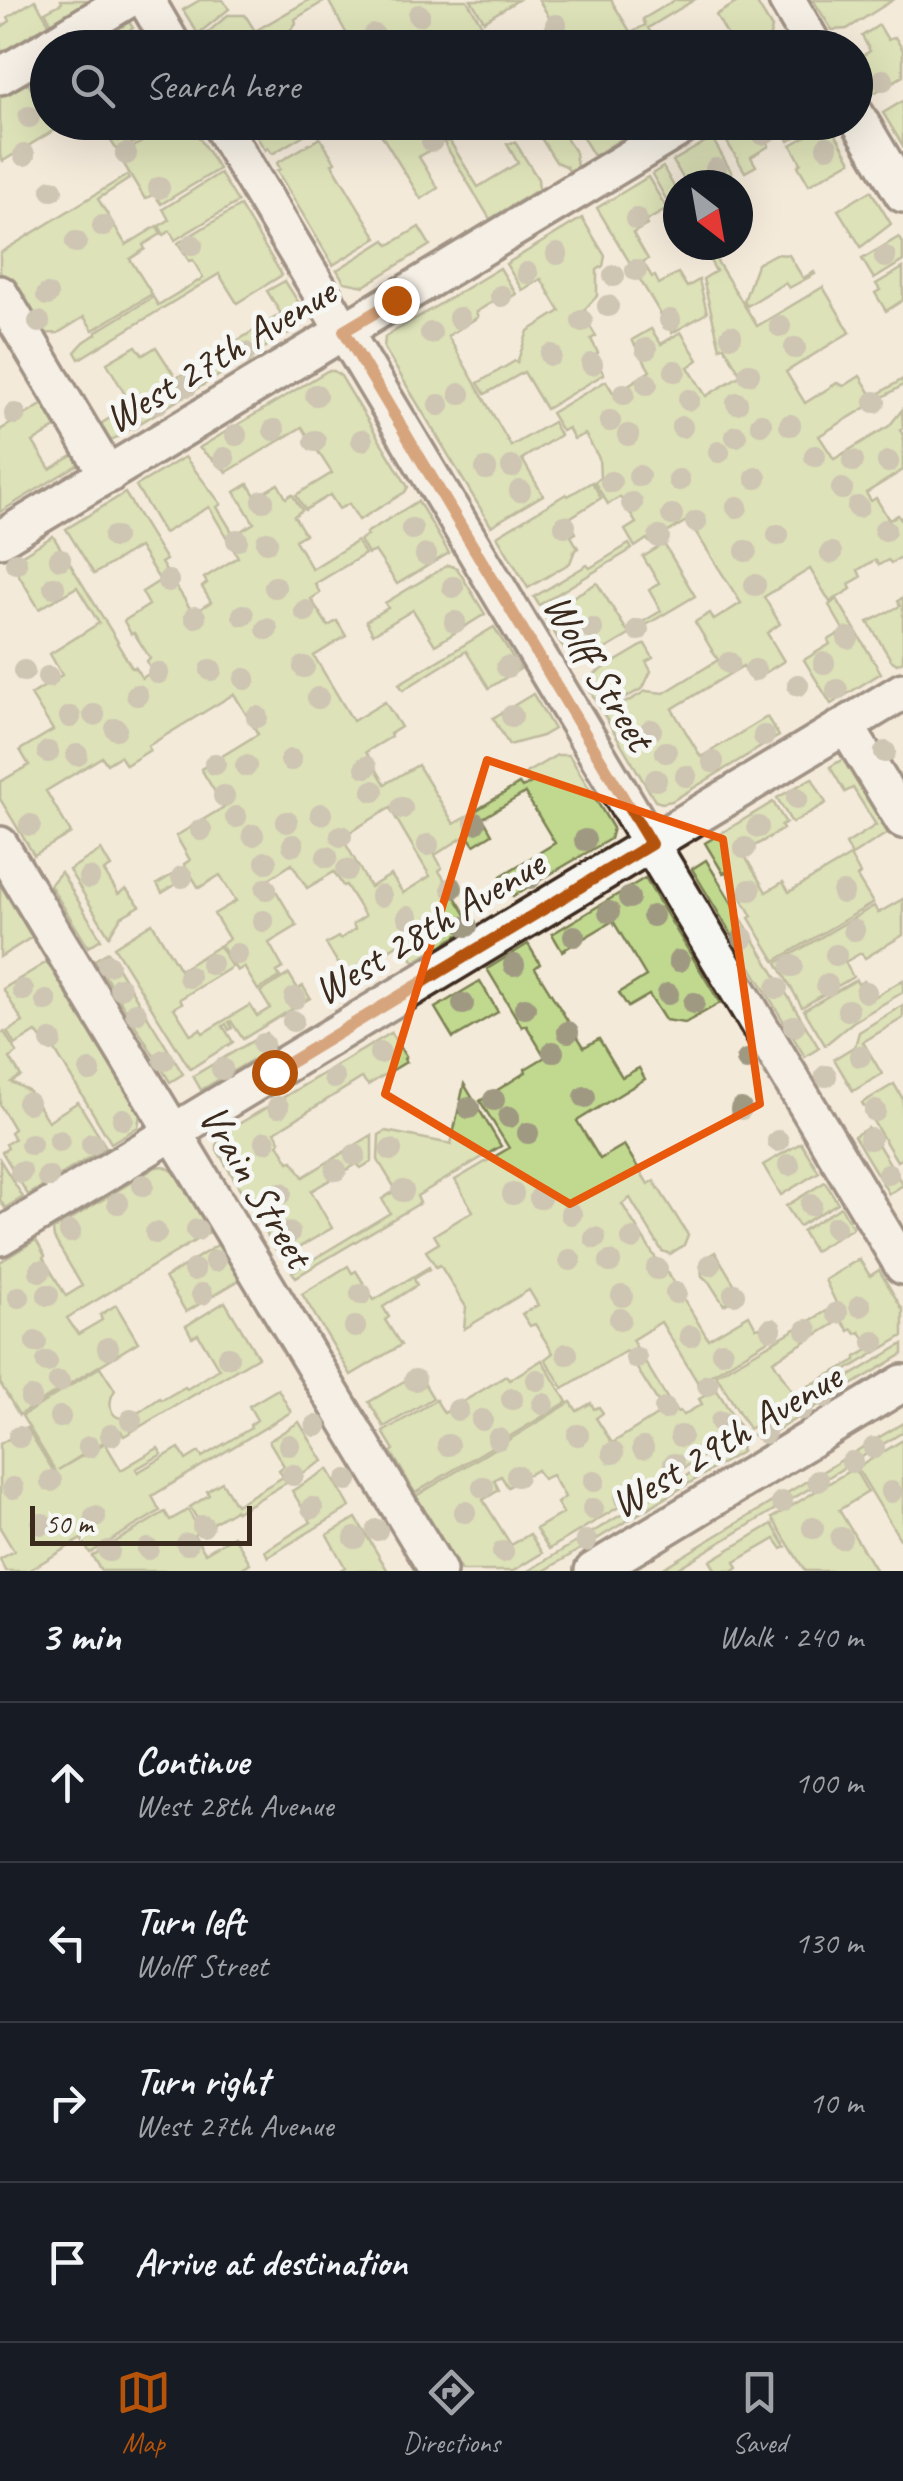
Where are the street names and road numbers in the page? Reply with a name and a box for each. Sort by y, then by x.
street label: West 27th Avenue [95,264,347,445]
street label: Wolff Street [531,584,668,763]
street label: West 28th Avenue [304,836,556,1017]
street label: Vrain Street [187,1095,327,1280]
street label: West 29th Avenue [601,1349,853,1530]

